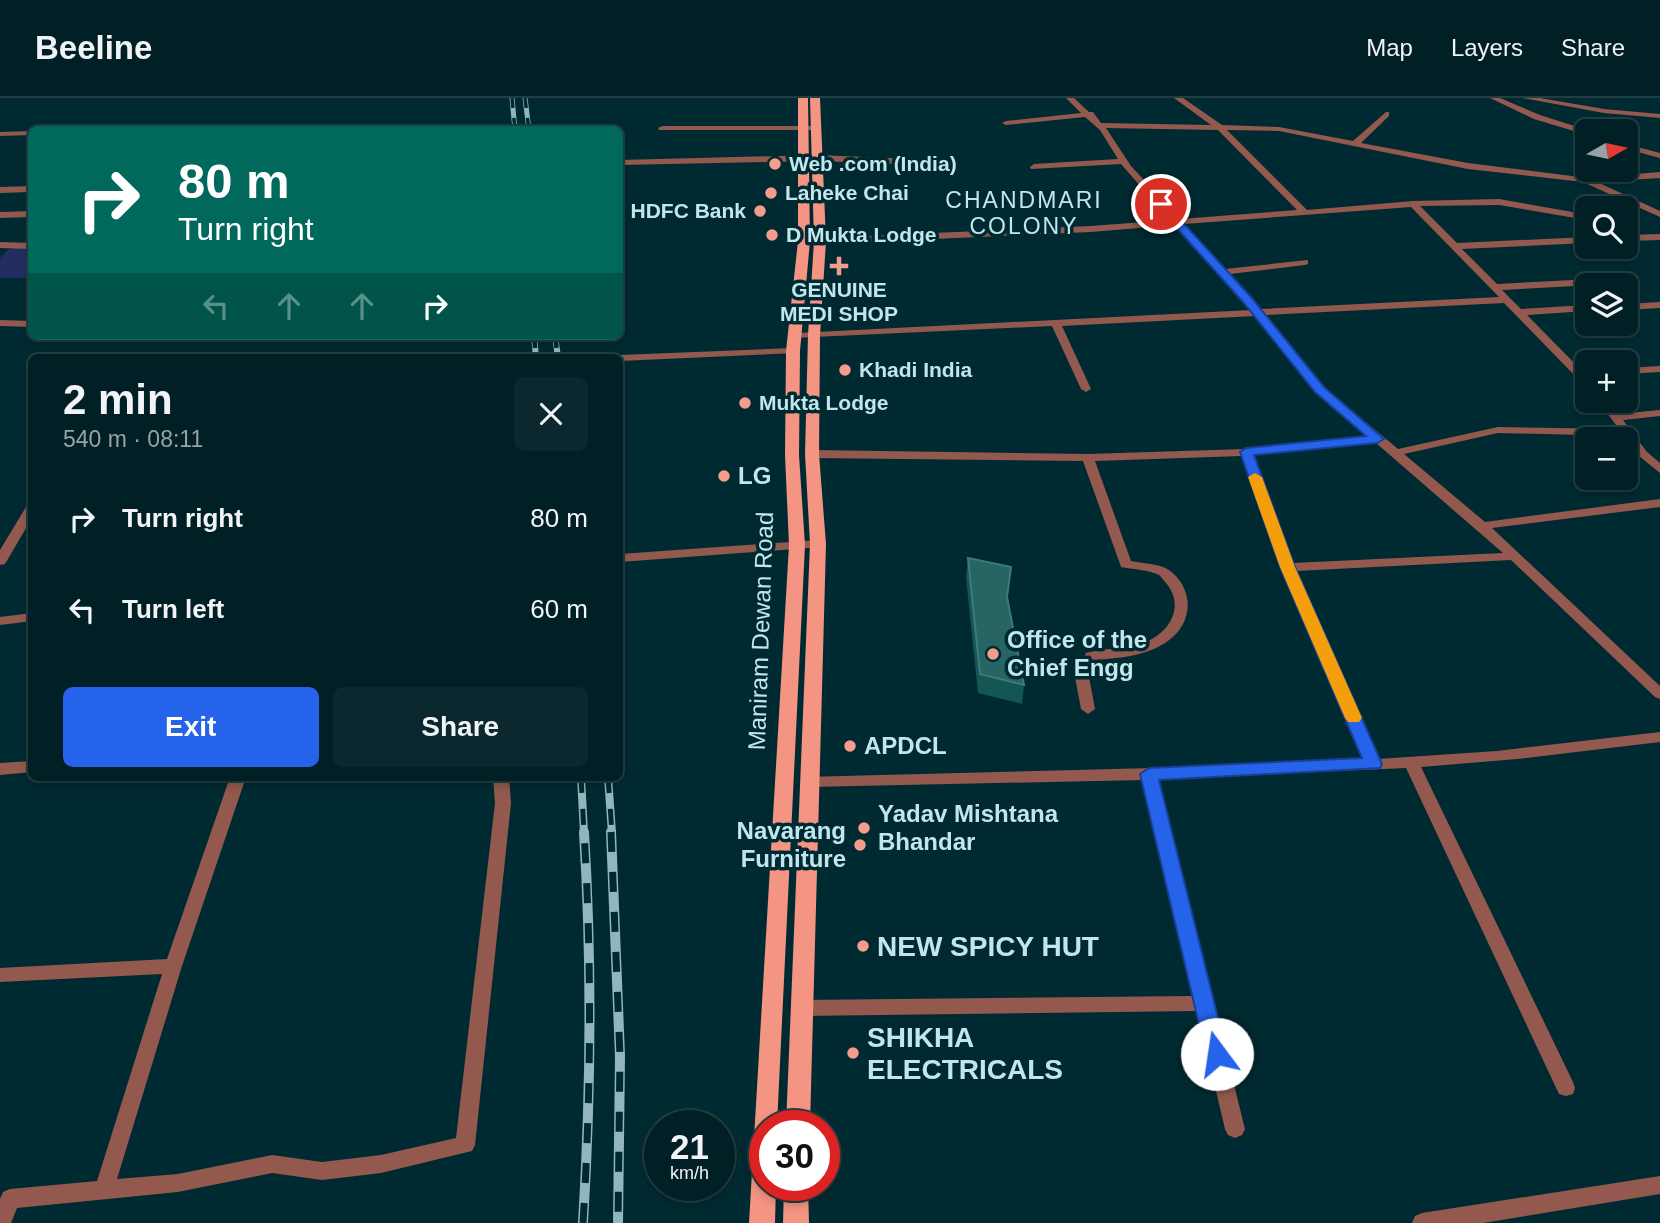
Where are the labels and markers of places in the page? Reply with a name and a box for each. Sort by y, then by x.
place label: Web .com (India) [789,152,957,175]
marker: Web .com (India) [767,156,783,172]
pin [1131,174,1191,234]
place label: Laheke Chai [785,181,909,204]
marker: Laheke Chai [763,185,779,201]
place label: HDFC Bank [630,199,746,222]
marker: HDFC Bank [752,203,768,219]
place label: D Mukta Lodge [786,223,937,246]
marker: D Mukta Lodge [764,227,780,243]
marker: GENUINE MEDI SHOP [831,258,847,274]
place label: GENUINE MEDI SHOP [780,278,898,325]
place label: Khadi India [859,358,972,381]
marker: Khadi India [837,362,853,378]
place label: Mukta Lodge [759,391,889,414]
marker: Mukta Lodge [737,395,753,411]
place label: LG [738,462,771,489]
marker: LG [716,468,732,484]
place label: Office of the Chief Engg [1007,626,1147,681]
marker: Office of the Chief Engg [985,646,1001,662]
place label: APDCL [864,732,947,759]
marker: APDCL [842,738,858,754]
place label: Yadav Mishtana Bhandar [878,800,1059,855]
place label: Navarang Furniture [737,817,846,872]
marker: Yadav Mishtana Bhandar [856,820,872,836]
marker: Navarang Furniture [852,837,868,853]
place label: NEW SPICY HUT [877,931,1099,962]
marker: NEW SPICY HUT [855,938,871,954]
place label: SHIKHA ELECTRICALS [867,1022,1063,1085]
marker: SHIKHA ELECTRICALS [845,1045,861,1061]

